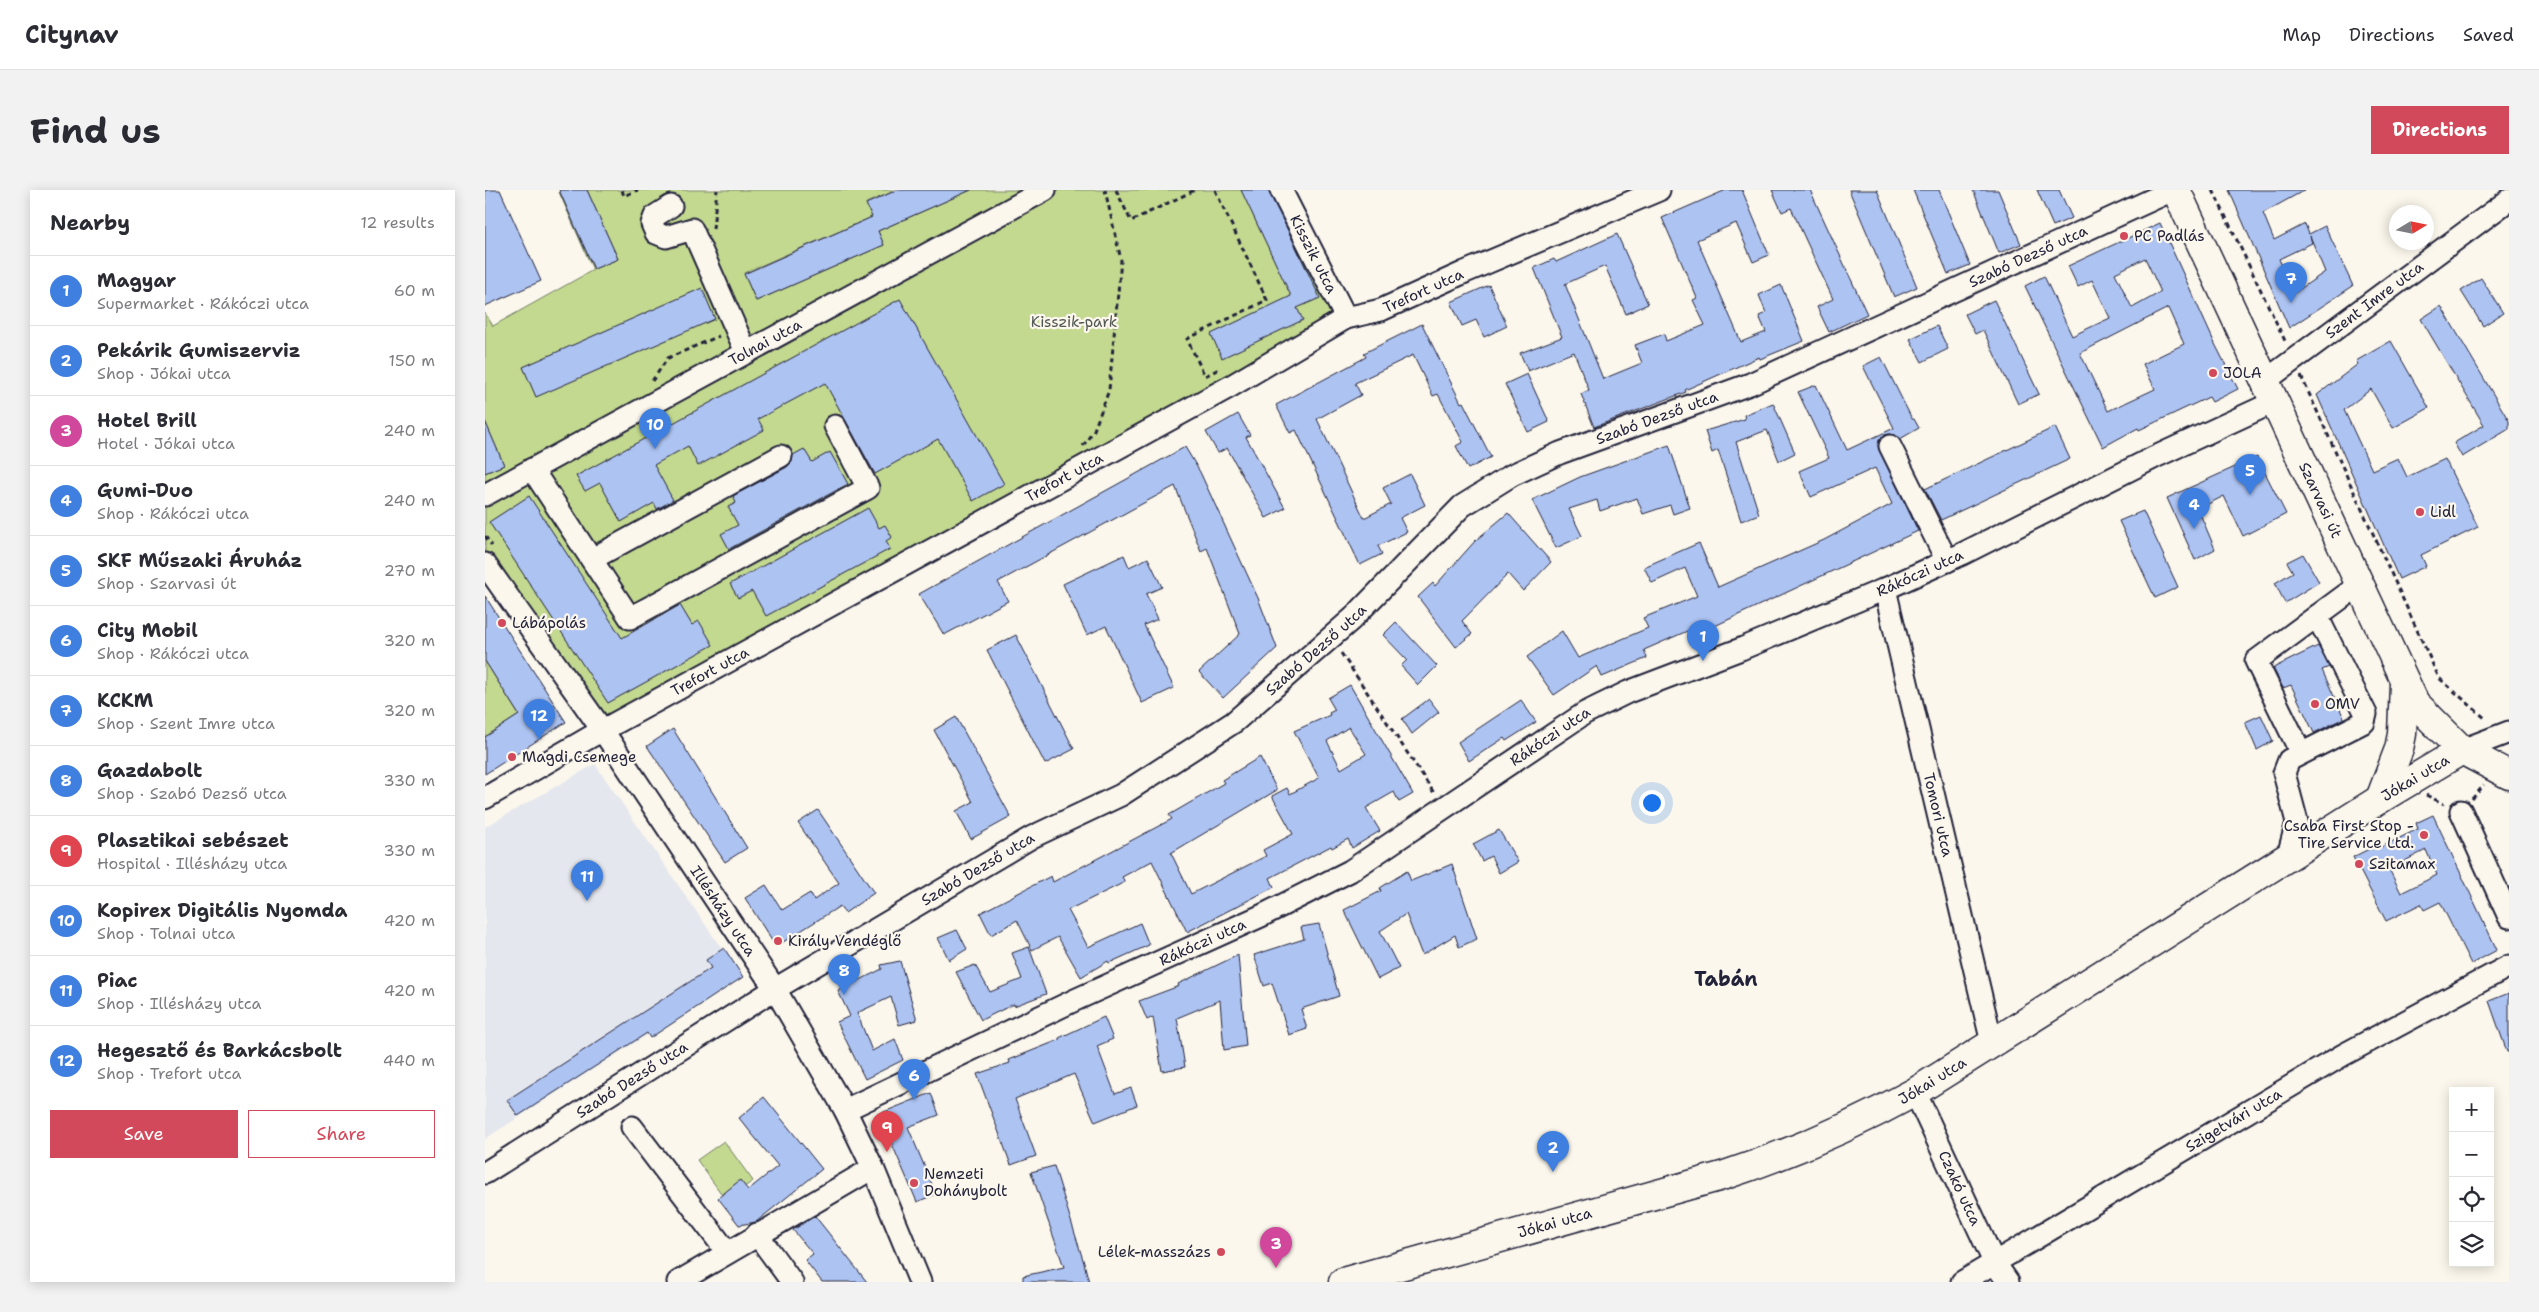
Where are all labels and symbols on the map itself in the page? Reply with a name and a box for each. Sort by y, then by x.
north arrow [2389,205,2434,250]
street label: Kisszik utca [1285,212,1342,297]
street label: Szabó Dezső utca [1966,220,2091,292]
place label: PC Padlás [2134,226,2205,246]
marker: PC Padlás [2118,230,2130,242]
street label: Szent Imre utca [2321,257,2428,343]
pin: 7 [2275,262,2307,303]
street label: Trefort utca [1380,264,1467,318]
park label: Kisszik-park [1031,312,1117,332]
street label: Tolnai utca [725,314,806,370]
place label: JOLA [2223,363,2262,383]
marker: JOLA [2207,367,2219,379]
street label: Szabó Dezső utca [1593,386,1721,449]
pin: 10 [639,408,671,449]
street label: Trefort utca [1022,448,1107,507]
pin: 5 [2234,454,2266,495]
street label: Szarvasi út [2294,459,2347,541]
pin: 4 [2178,488,2210,529]
place label: Lidl [2430,502,2456,522]
marker: Lidl [2414,506,2426,518]
street label: Rákóczi utca [1874,545,1967,601]
street label: Szabó Dezső utca [1261,600,1371,700]
place label: Lábápolás [512,613,586,633]
marker: Lábápolás [496,617,508,629]
pin: 1 [1687,620,1719,661]
street label: Trefort utca [667,642,753,701]
place label: OMV [2325,694,2360,714]
marker: OMV [2309,698,2321,710]
pin: 12 [523,699,555,740]
street label: Rákóczi utca [1506,702,1595,771]
place label: Magdi Csemege [522,747,636,767]
street label: Jókai utca [2377,750,2454,806]
marker: Magdi Csemege [506,751,518,763]
street label: Tomori utca [1919,771,1958,859]
your location [1639,790,1665,816]
place label: Csaba First Stop - Tire Service Ltd. [2284,816,2414,853]
street label: Szabó Dezső utca [917,827,1039,910]
marker: Csaba First Stop - Tire Service Ltd. [2418,829,2430,841]
place label: Szitamax [2369,854,2436,874]
marker: Szitamax [2353,858,2365,870]
pin: 11 [571,860,603,901]
street label: Illésházy utca [686,862,761,961]
street label: Rákóczi utca [1156,914,1250,971]
place label: Király Vendéglő [788,931,901,951]
marker: Király Vendéglő [772,935,784,947]
pin: 8 [828,954,860,995]
district label: Tabán [1694,966,1758,992]
street label: Szabó Dezső utca [572,1037,692,1123]
street label: Jókai utca [1895,1052,1971,1109]
pin: 6 [898,1059,930,1100]
street label: Szigetvári utca [2182,1083,2286,1157]
pin: 9 [871,1111,903,1152]
pin: 2 [1537,1131,1569,1172]
street label: Czakó utca [1934,1147,1986,1229]
place label: Nemzeti Dohánybolt [924,1164,1008,1201]
marker: Nemzeti Dohánybolt [908,1177,920,1189]
street label: Jókai utca [1516,1203,1595,1243]
pin: 3 [1260,1227,1292,1268]
place label: Lélek-masszázs [1098,1242,1211,1262]
marker: Lélek-masszázs [1215,1246,1227,1258]

